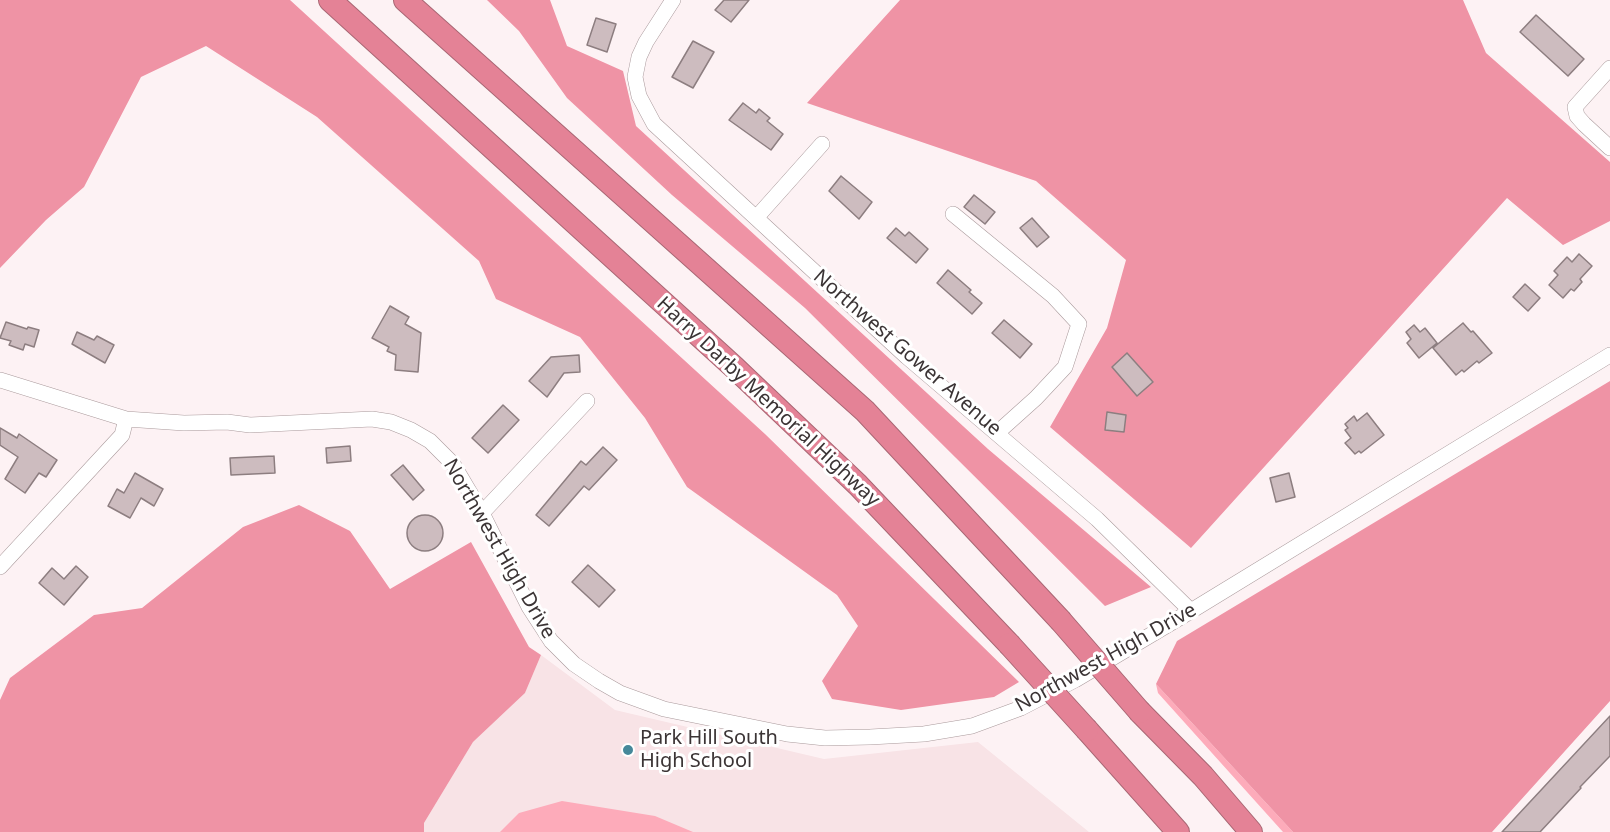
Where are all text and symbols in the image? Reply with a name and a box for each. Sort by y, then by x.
street label: Northwest Gower Avenue [808,265,1006,441]
street label: Harry Darby Memorial Highway [651,292,885,512]
street label: Northwest High Drive [438,455,560,643]
street label: Northwest High Drive [1011,598,1201,718]
place label: Park Hill South High School [640,726,778,773]
marker: Park Hill South High School [621,743,635,757]

